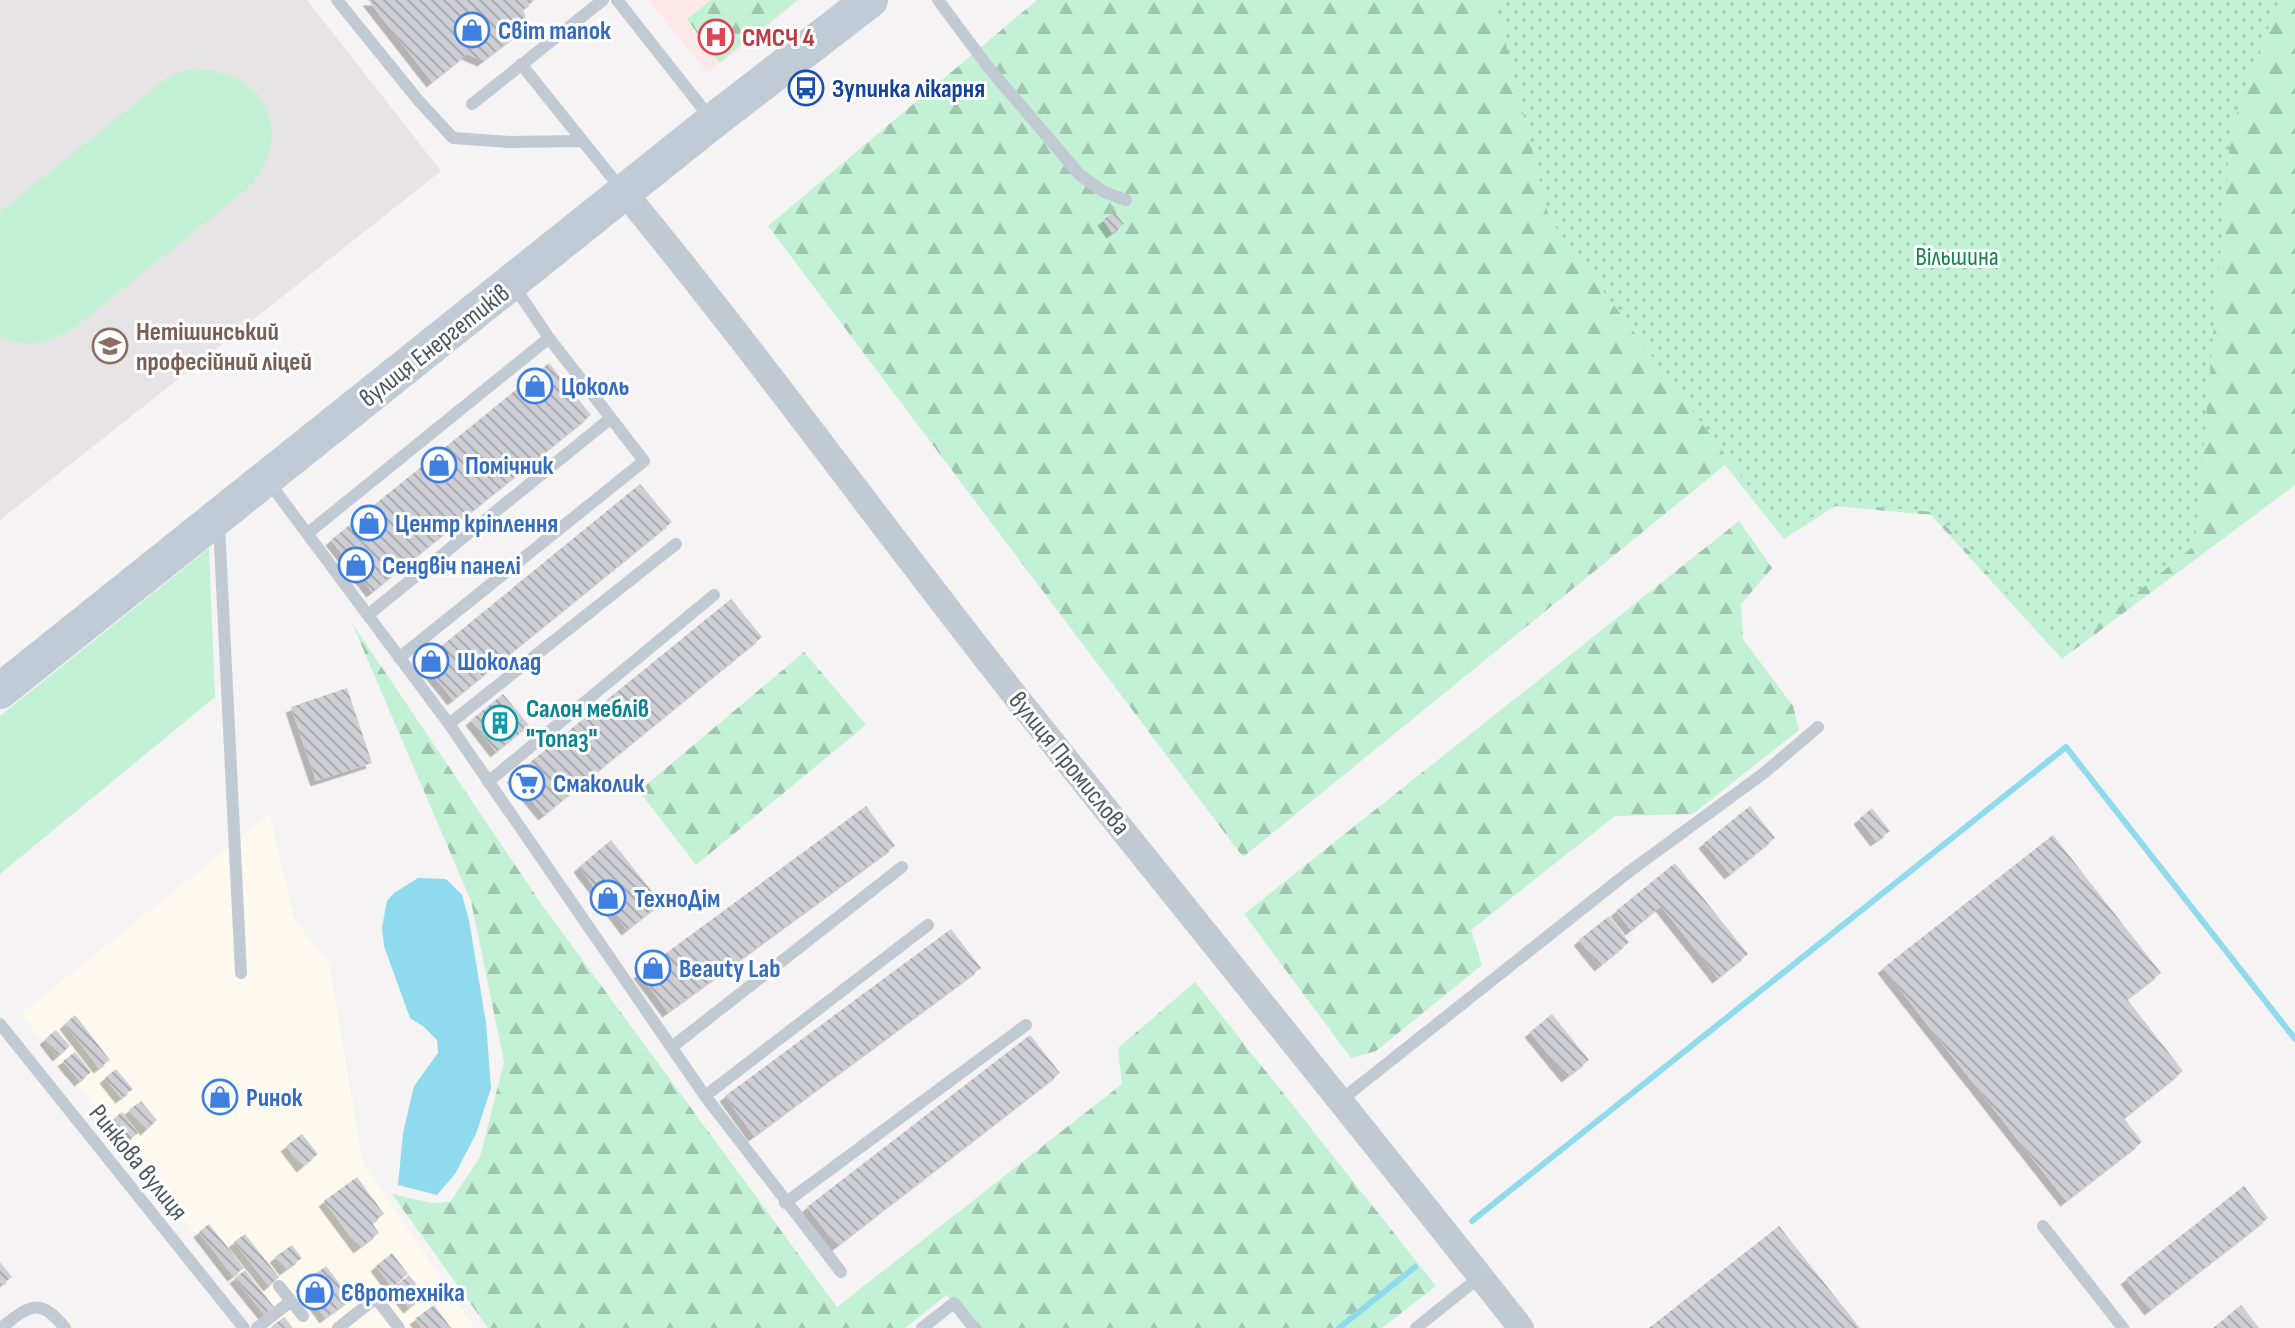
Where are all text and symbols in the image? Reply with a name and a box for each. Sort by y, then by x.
shop icon: Світ тапок [453,11,491,49]
place label: Світ тапок [498,16,611,47]
hospital icon: СМСЧ 4 [697,18,735,56]
place label: СМСЧ 4 [742,23,815,54]
bus stop icon: Зупинка лікарня [787,69,825,107]
place label: Зупинка лікарня [832,74,985,105]
park label: Вільшина [1915,242,1999,273]
street label: вулиця Енергетиків [354,278,516,414]
place label: Нетішинський професійний ліцей [136,317,312,378]
school or university icon: Нетішинський професійний ліцей [91,327,129,365]
shop icon: Цоколь [516,367,554,405]
place label: Цоколь [561,372,630,403]
shop icon: Помічник [420,446,458,484]
place label: Помічник [465,451,554,482]
shop icon: Центр кріплення [350,504,388,542]
place label: Центр кріплення [395,509,558,540]
shop icon: Сендвіч панелі [337,546,375,584]
place label: Сендвіч панелі [382,551,521,582]
shop icon: Шоколад [412,642,450,680]
place label: Шоколад [457,647,541,678]
street label: вулиця Промислова [1002,686,1136,842]
place label: Салон меблів "Топаз" [526,694,649,755]
building icon: Салон меблів "Топаз" [481,704,519,742]
supermarket icon: Смаколик [508,764,546,802]
place label: Смаколик [553,769,645,800]
shop icon: ТехноДім [589,879,627,917]
place label: ТехноДім [634,884,720,915]
shop icon: Beauty Lab [634,949,672,987]
place label: Beauty Lab [679,954,780,985]
shop icon: Ринок [201,1078,239,1116]
place label: Ринок [246,1083,303,1114]
street label: Ринкова вулиця [82,1099,194,1227]
shop icon: Євротехніка [296,1273,334,1311]
place label: Євротехніка [341,1278,465,1309]

